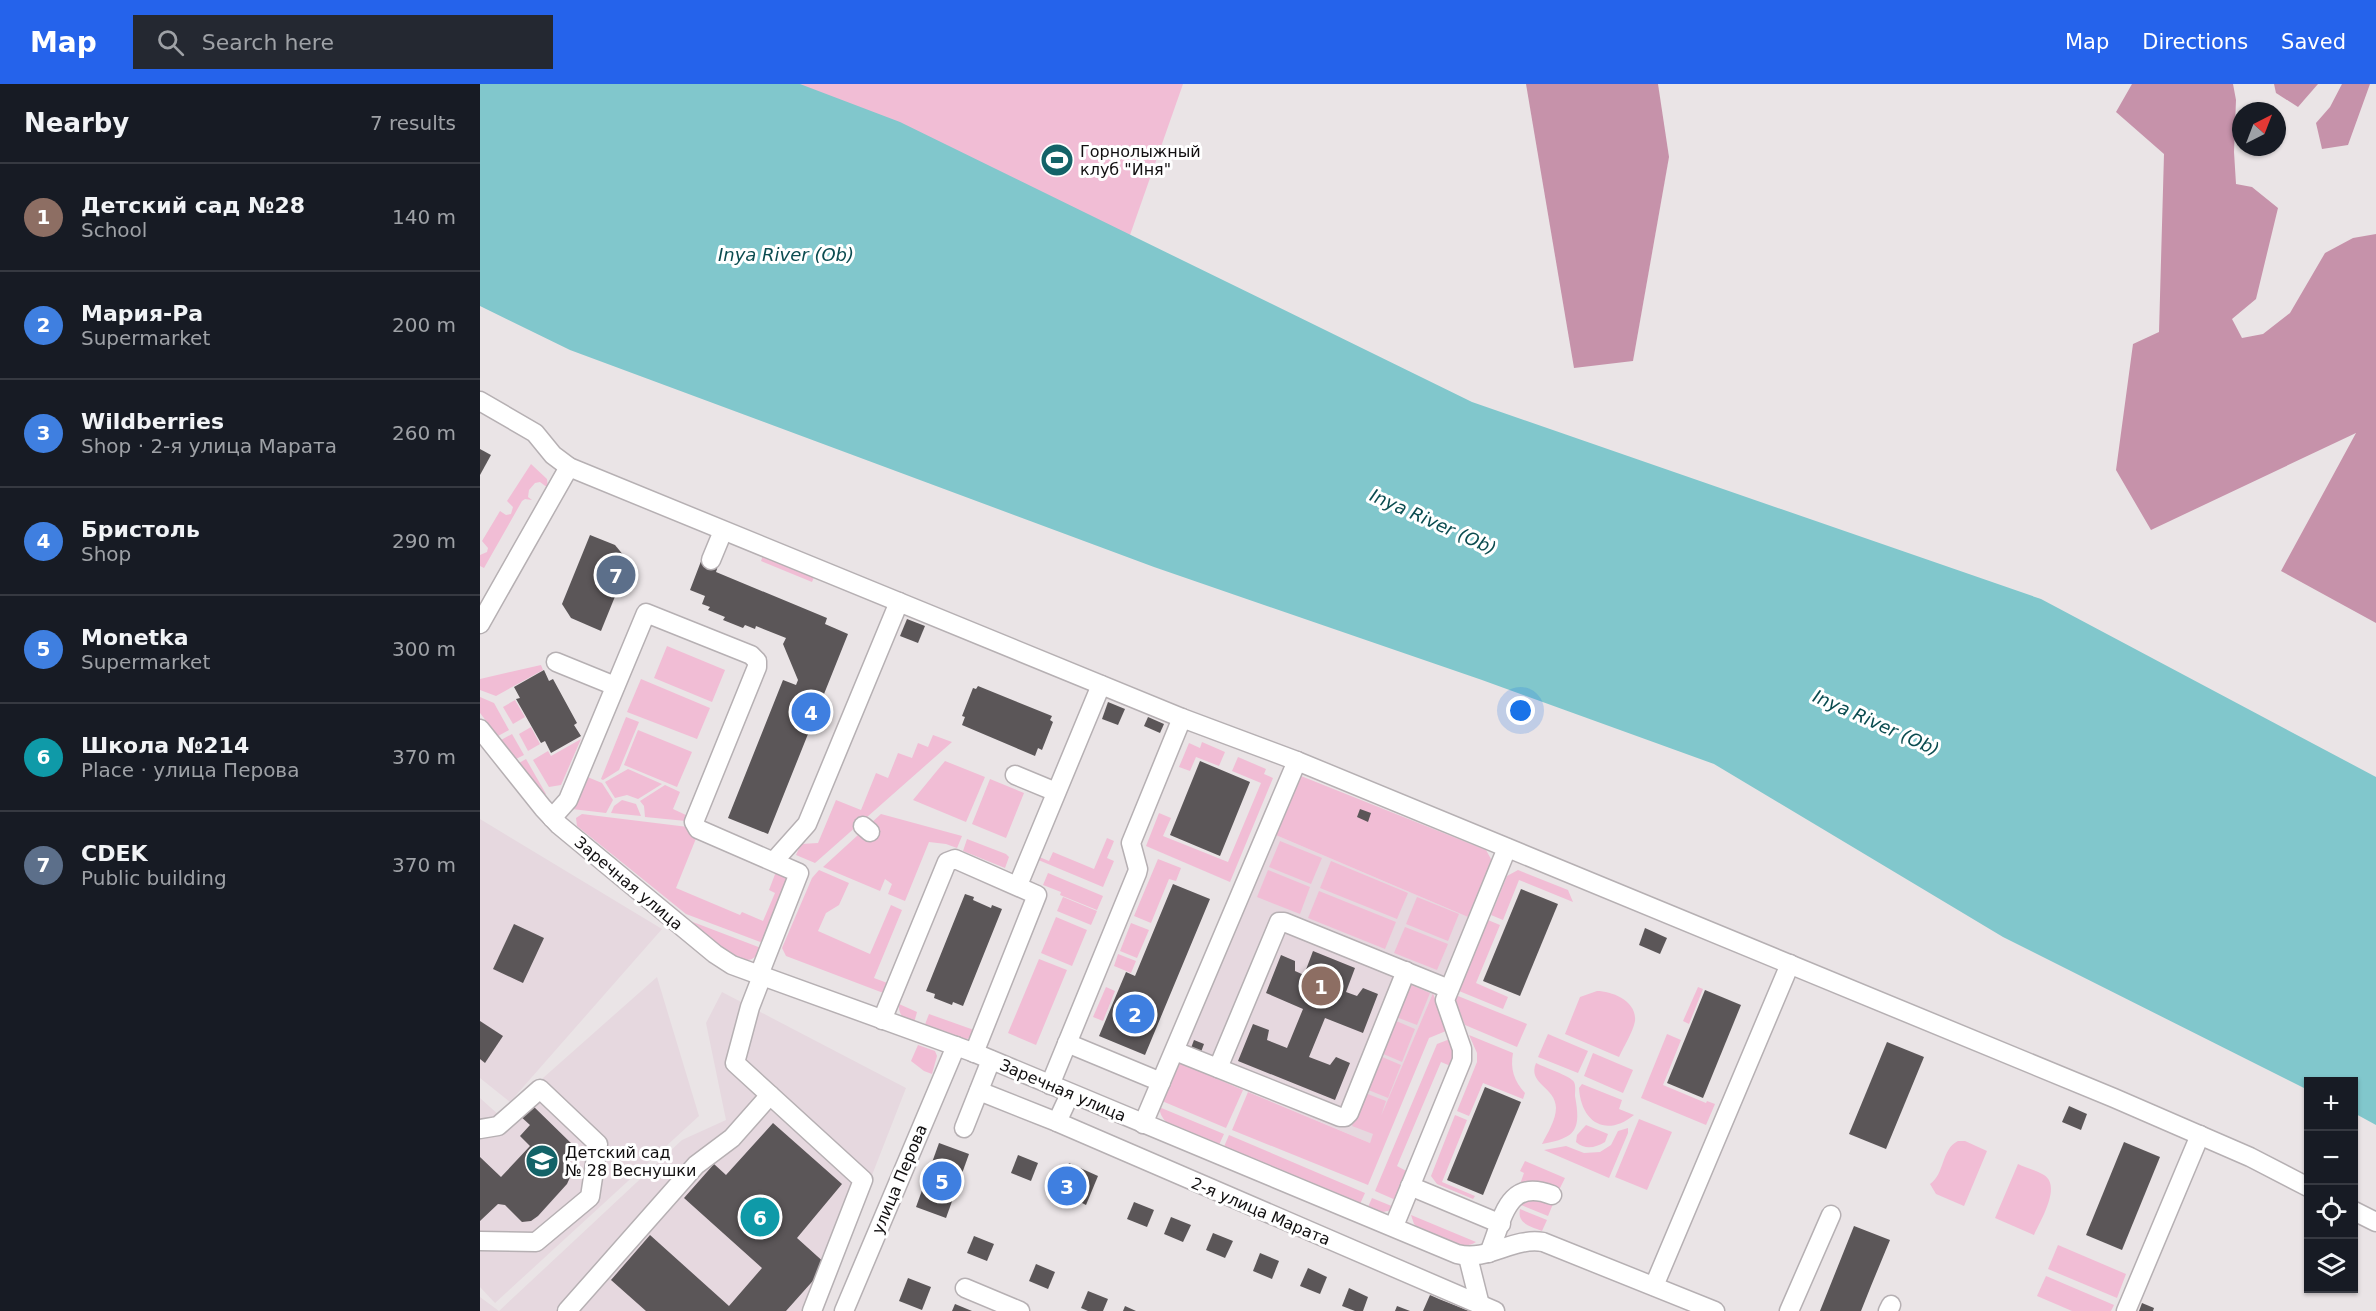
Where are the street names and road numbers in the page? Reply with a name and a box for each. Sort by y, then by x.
street label: Заречная улица [571,833,687,934]
street label: Заречная улица [997,1055,1129,1126]
street label: улица Перова [868,1122,931,1237]
street label: 2-я улица Марата [1188,1174,1333,1249]

